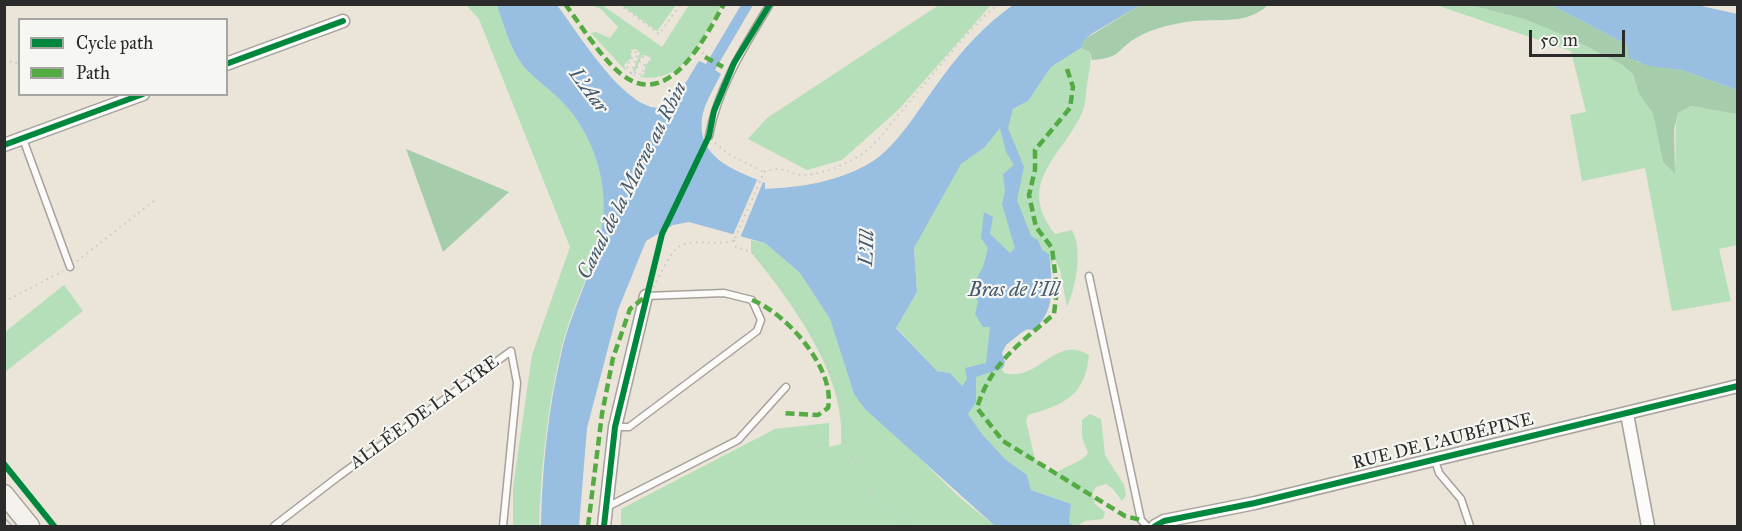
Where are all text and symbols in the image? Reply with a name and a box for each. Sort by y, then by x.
legend [18,18,228,96]
scale bar [1532,18,1628,56]
text: 50 m [1540,29,1578,51]
text: Cycle path [76,32,153,54]
text: Path [76,62,110,84]
water label: L'Aar [563,63,613,119]
water label: Canal de la Marne au Rhin [573,79,693,283]
water label: L'Ill [855,230,881,266]
water label: Bras de l'Ill [968,279,1060,303]
street label: ALLÉE DE LA LYRE [346,352,504,474]
street label: RUE DE L'AUBÉPINE [1350,409,1536,475]

